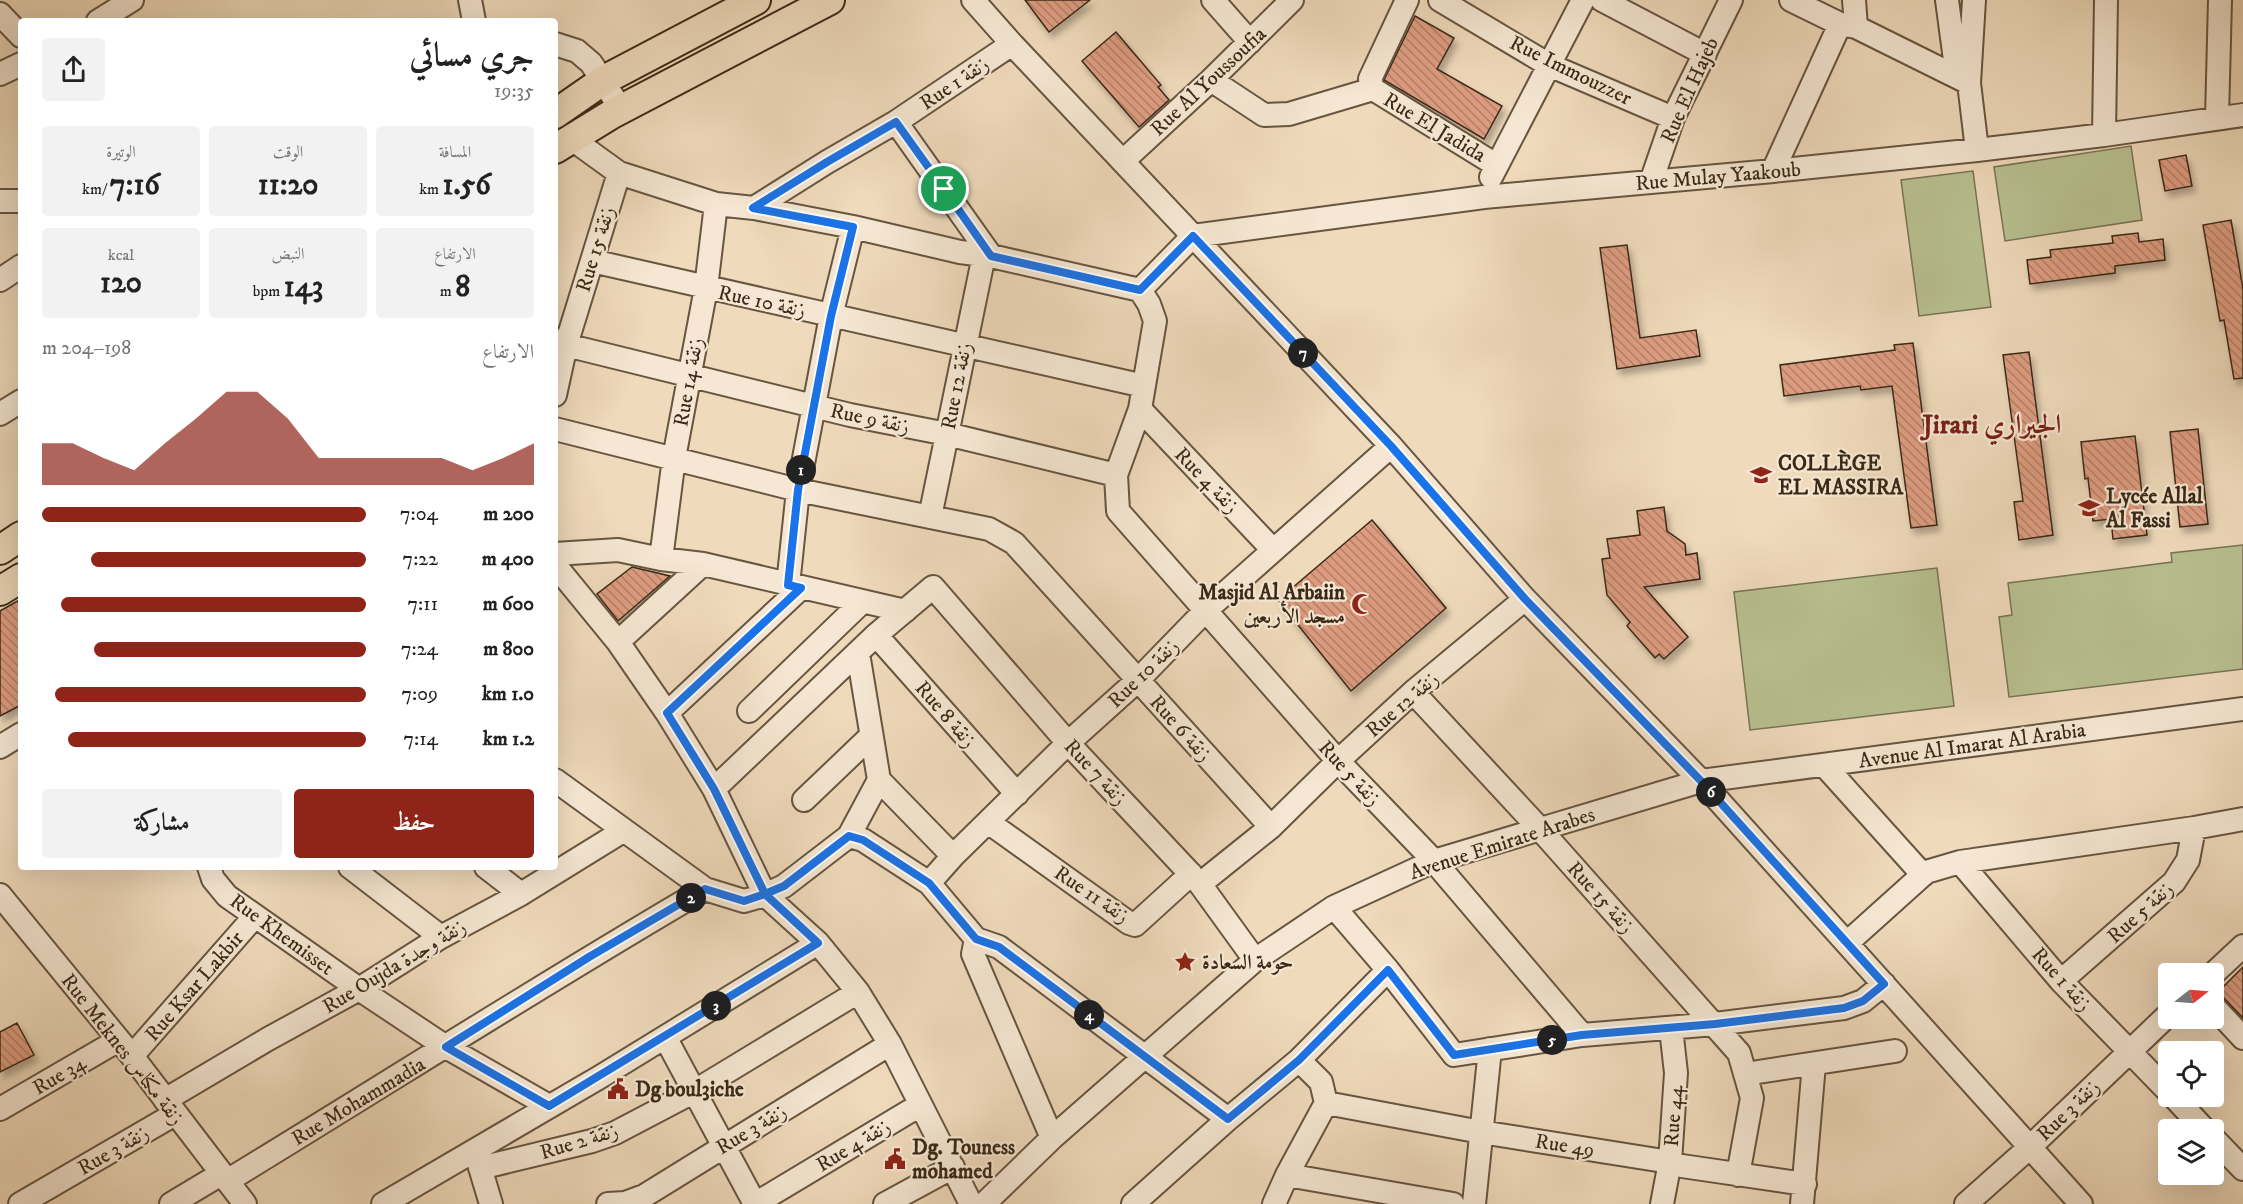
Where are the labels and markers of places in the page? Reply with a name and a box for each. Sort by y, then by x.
pin [918,163,969,214]
pin: 7 [1288,338,1318,368]
place label: COLLÈGE EL MASSIRA [1778,449,1904,501]
pin: 1 [786,455,816,485]
school or university icon: COLLÈGE EL MASSIRA [1749,463,1773,487]
place label: Lycée Allal Al Fassi [2105,484,2204,534]
school or university icon: Lycée Allal Al Fassi [2077,496,2101,520]
place label: Masjid Al Arbaiin مسجد الأربعين [1199,580,1346,630]
mosque icon: Masjid Al Arbaiin مسجد الأربعين [1350,592,1374,616]
pin: 6 [1696,777,1726,807]
pin: 2 [676,883,706,913]
place icon: حومة السعادة [1173,950,1197,974]
place label: حومة السعادة [1202,950,1293,976]
pin: 3 [701,991,731,1021]
pin: 4 [1074,1000,1104,1030]
pin: 5 [1537,1025,1567,1055]
public building icon: Dg boul3iche [606,1077,630,1101]
place label: Dg boul3iche [635,1077,744,1103]
place label: Dg. Touness mohamed [912,1135,1015,1185]
public building icon: Dg. Touness mohamed [883,1147,907,1171]

